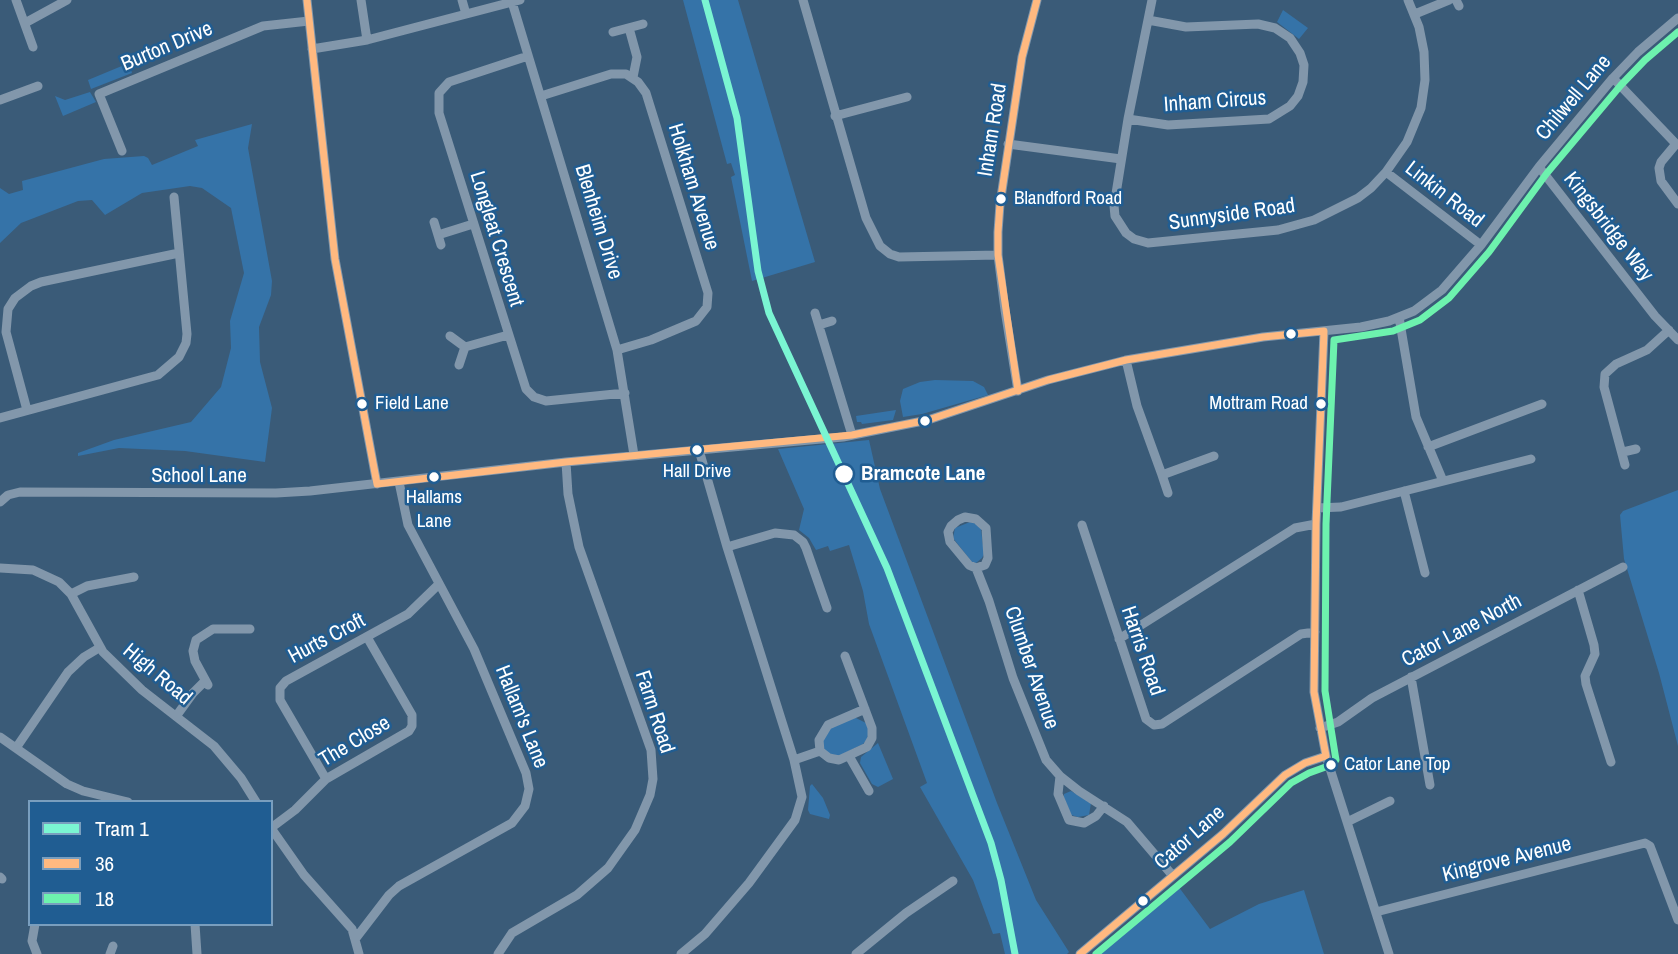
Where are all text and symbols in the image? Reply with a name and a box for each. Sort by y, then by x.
street label: Burton Drive [118,17,216,77]
street label: Chilwell Lane [1531,50,1617,146]
street label: Inham Road [973,82,1013,178]
street label: Inham Circus [1163,86,1267,118]
street label: Holkham Avenue [662,121,724,253]
street label: Linkin Road [1400,156,1488,234]
street label: Blenheim Drive [569,162,627,282]
street label: Kingsbridge Way [1558,167,1658,287]
street label: Longleat Crescent [464,168,528,310]
place label: Blandford Road [1014,188,1122,210]
marker: Blandford Road [994,192,1008,206]
street label: Sunnyside Road [1167,194,1297,236]
unlabelled marker [1284,327,1298,341]
place label: Field Lane [375,393,449,415]
place label: Mottram Road [1209,393,1308,415]
marker: Field Lane [355,397,369,411]
marker: Mottram Road [1314,397,1328,411]
unlabelled marker [918,414,932,428]
marker: Hall Drive [690,443,704,457]
place label: Hall Drive [663,461,731,483]
place label: Bramcote Lane [861,461,985,487]
street label: School Lane [151,463,247,489]
marker: Bramcote Lane [833,463,855,485]
marker: Hallams Lane [427,470,441,484]
place label: Hallams Lane [406,487,462,531]
street label: Cator Lane North [1398,589,1526,673]
street label: Clumber Avenue [998,603,1064,733]
street label: Harris Road [1115,603,1169,699]
street label: Hurts Croft [284,608,370,670]
street label: High Road [117,639,197,711]
street label: Hallam's Lane [489,662,553,772]
street label: Farm Road [629,668,679,756]
street label: The Close [315,711,395,773]
place label: Cator Lane Top [1344,754,1451,776]
marker: Cator Lane Top [1324,758,1338,772]
legend [28,800,273,926]
street label: Cator Lane [1150,801,1230,875]
text: Tram 1 [95,814,149,843]
street label: Kingrove Avenue [1440,832,1574,888]
text: 36 [95,849,114,878]
text: 18 [95,884,114,913]
unlabelled marker [1136,894,1150,908]

